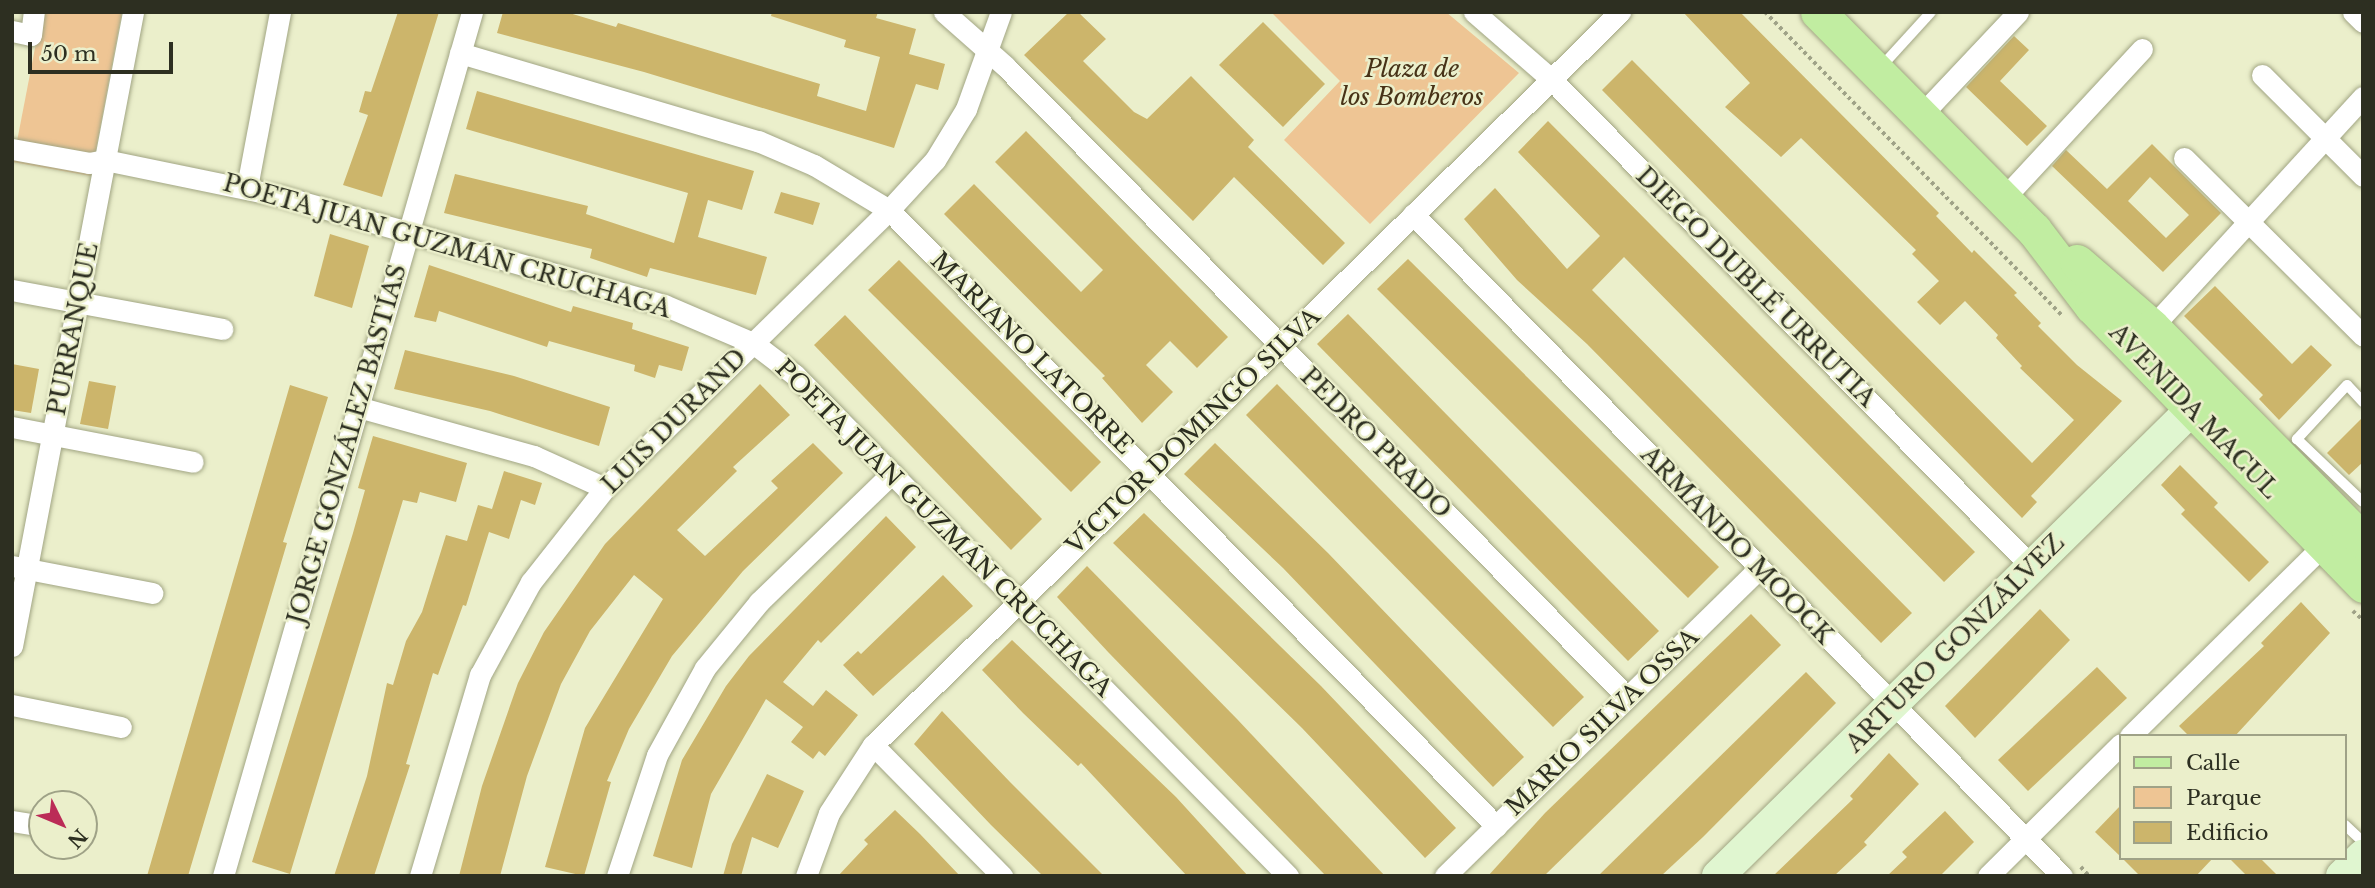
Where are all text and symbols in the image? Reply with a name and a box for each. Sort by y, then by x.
scale bar [32,28,177,72]
text: 50 m [41,41,96,67]
park label: Plaza de los Bomberos [1341,55,1483,111]
street label: DIEGO DUBLÉ URRUTIA [1630,161,1882,413]
street label: POETA JUAN GUZMÁN CRUCHAGA [219,168,675,324]
street label: PURRANQUE [42,240,104,418]
street label: MARIANO LATORRE [925,246,1139,460]
street label: JORGE GONZÁLEZ BASTÍAS [282,261,412,627]
street label: VÍCTOR DOMINGO SILVA [1060,302,1326,560]
street label: AVENIDA MACUL [2103,318,2285,504]
street label: LUIS DURAND [596,343,752,499]
street label: POETA JUAN GUZMÁN CRUCHAGA [769,353,1119,703]
street label: PEDRO PRADO [1295,362,1457,524]
street label: ARMANDO MOOCK [1635,440,1839,650]
street label: ARTURO GONZÁLVEZ [1840,528,2070,758]
street label: MARIO SILVA OSSA [1499,622,1705,822]
legend [2120,734,2347,860]
text: Calle [2186,750,2240,776]
text: Parque [2186,785,2261,811]
north arrow [28,790,98,860]
text: Edificio [2186,820,2268,846]
text: N [63,824,92,853]

